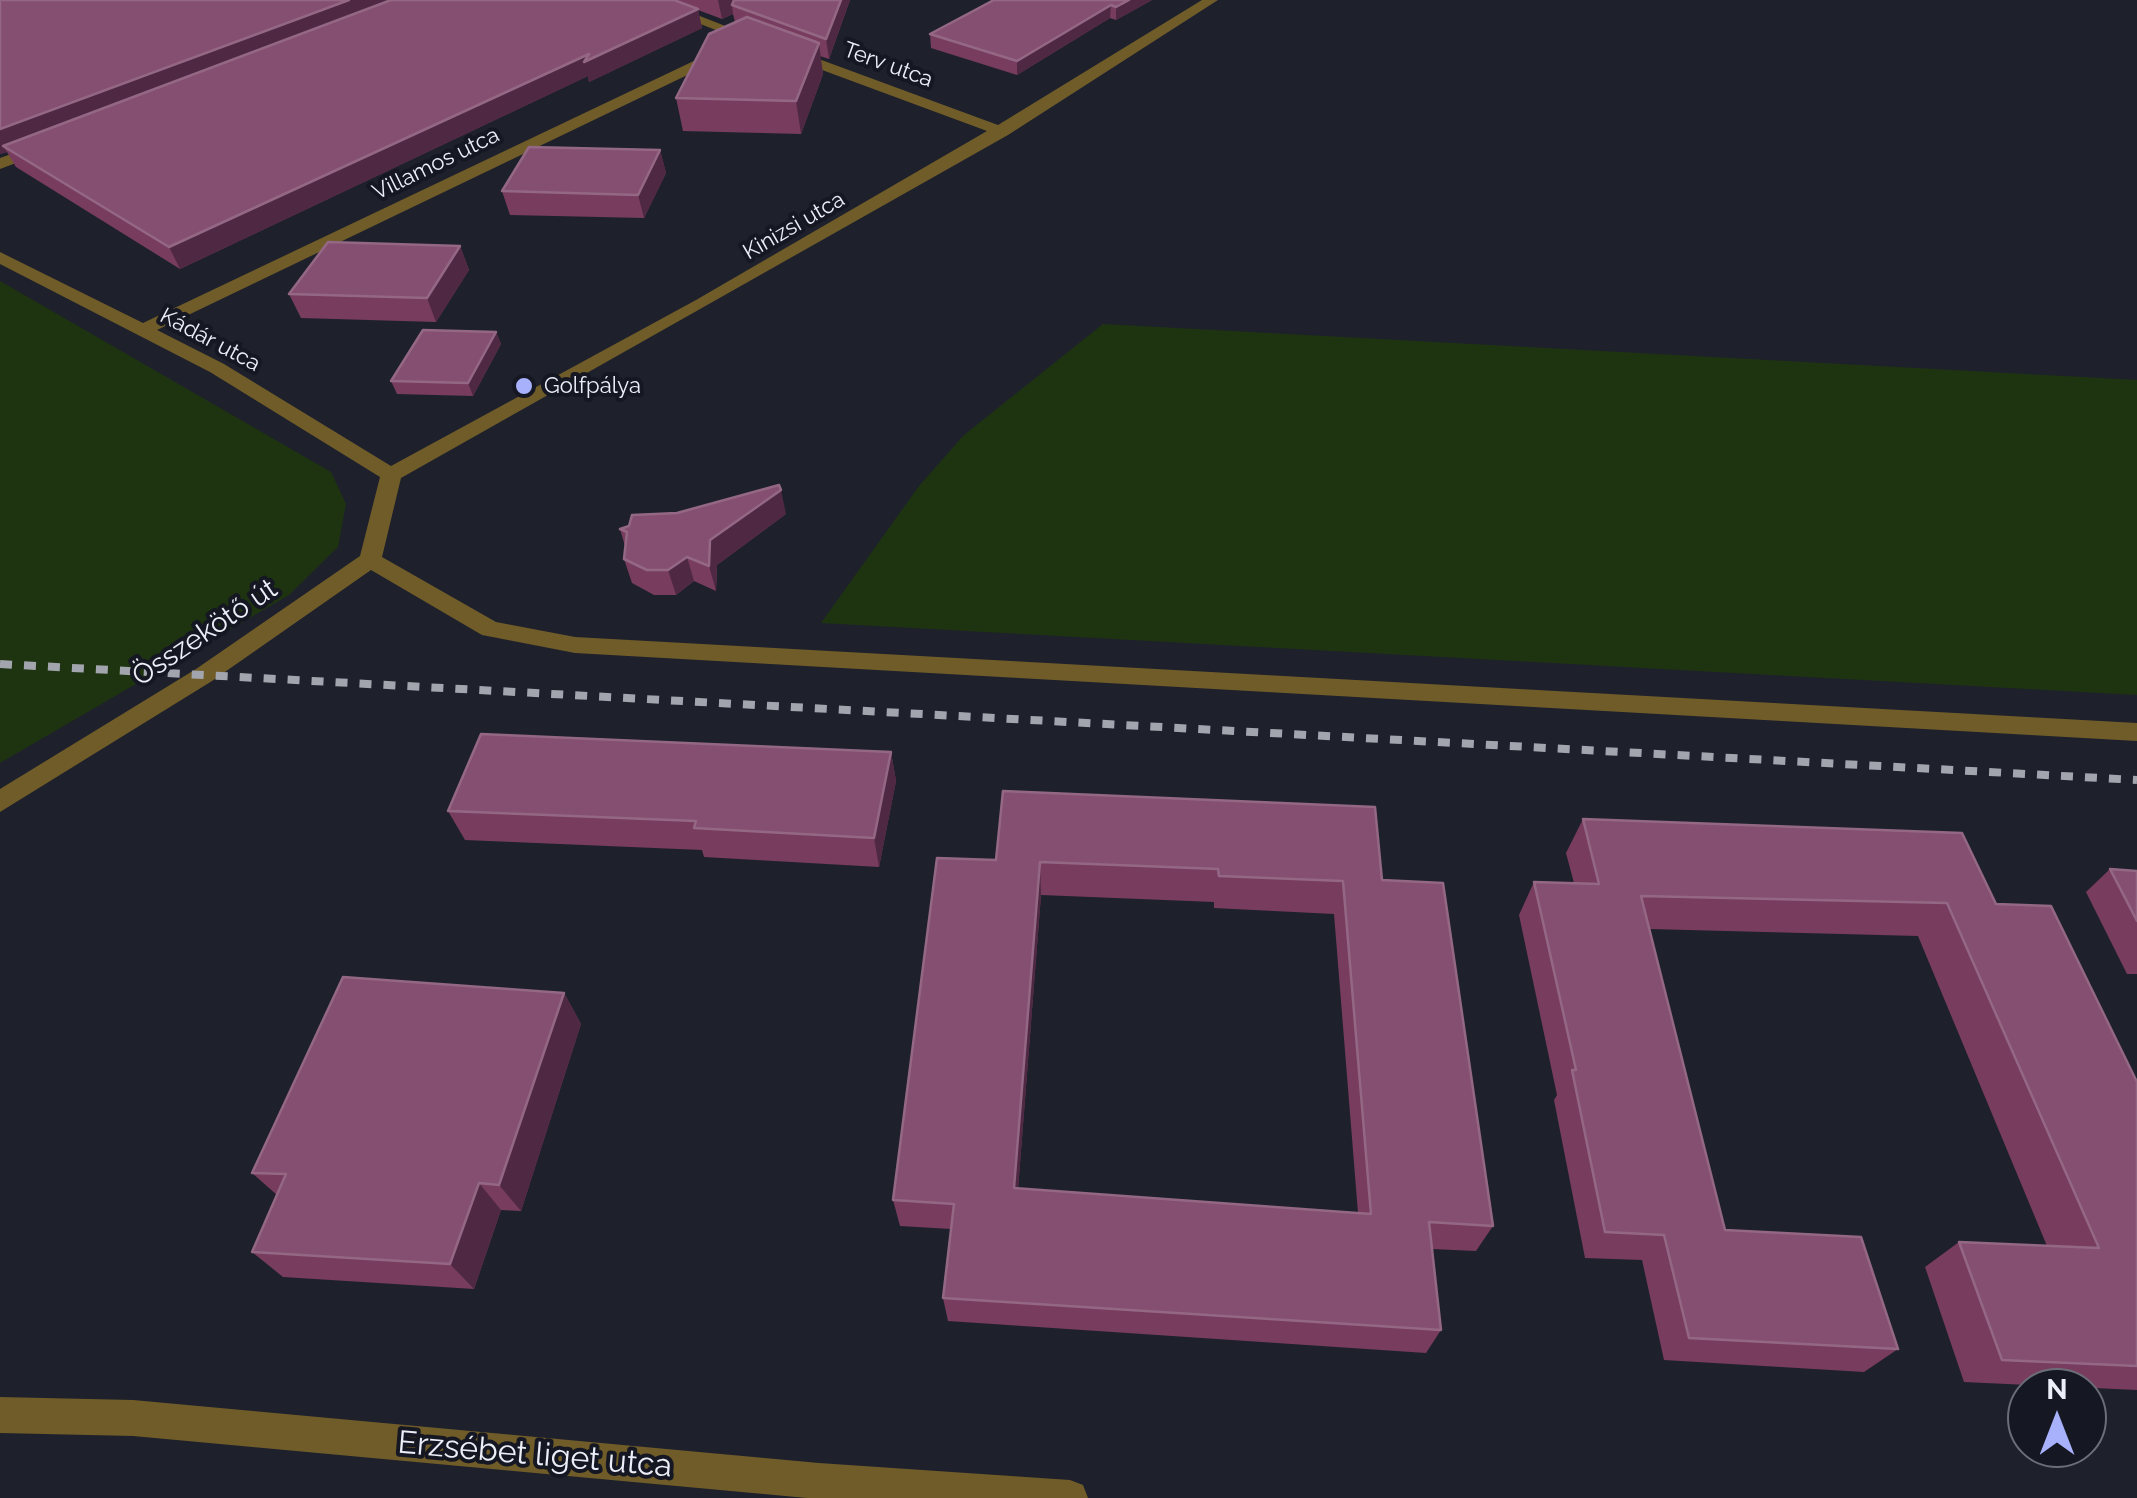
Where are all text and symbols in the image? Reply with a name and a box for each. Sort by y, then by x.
street label: Terv utca [840,37,936,93]
street label: Villamos utca [368,122,504,206]
street label: Kinizsi utca [739,186,849,266]
street label: Kádár utca [155,303,265,377]
place label: Golfpálya [544,373,641,399]
marker: Golfpálya [513,375,535,397]
street label: Összekötő út [126,572,284,694]
north arrow [2007,1368,2107,1468]
text: N [2046,1373,2068,1406]
street label: Erzsébet liget utca [396,1424,674,1486]

